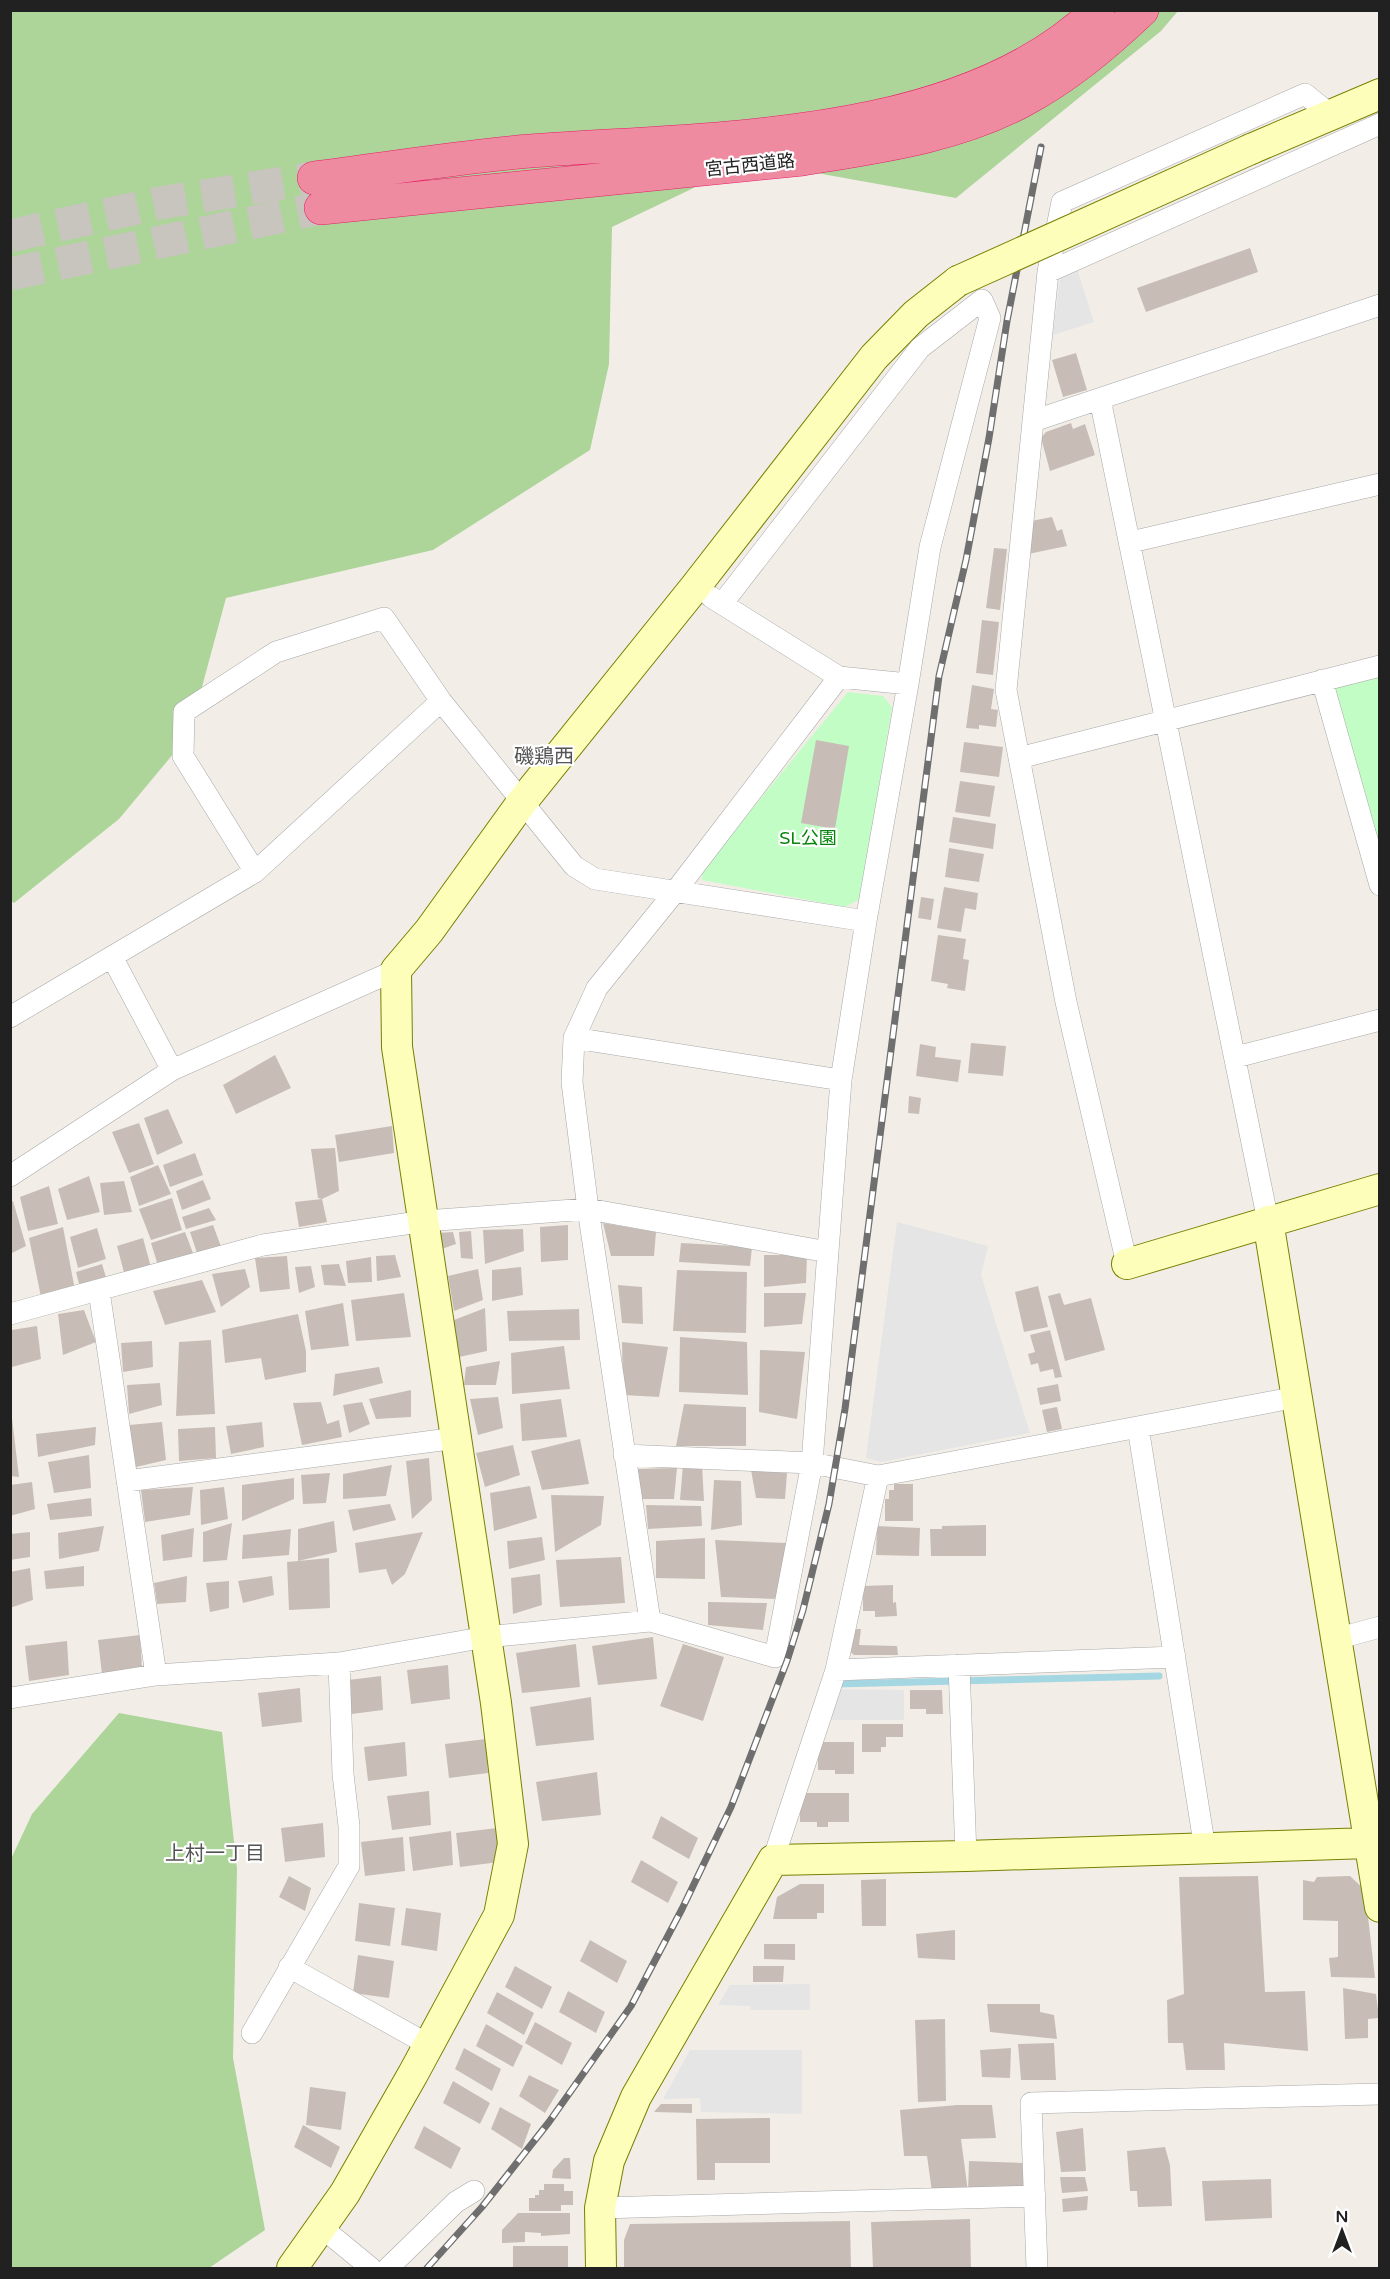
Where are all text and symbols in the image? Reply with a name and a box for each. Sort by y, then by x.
street label: 宮古西道路 [704,149,796,181]
district label: 磯鶏西 [514,745,574,769]
park label: SL公園 [779,827,837,849]
district label: 上村一丁目 [165,1842,265,1866]
north arrow [1312,2201,1372,2261]
text: N [1336,2207,1348,2227]

